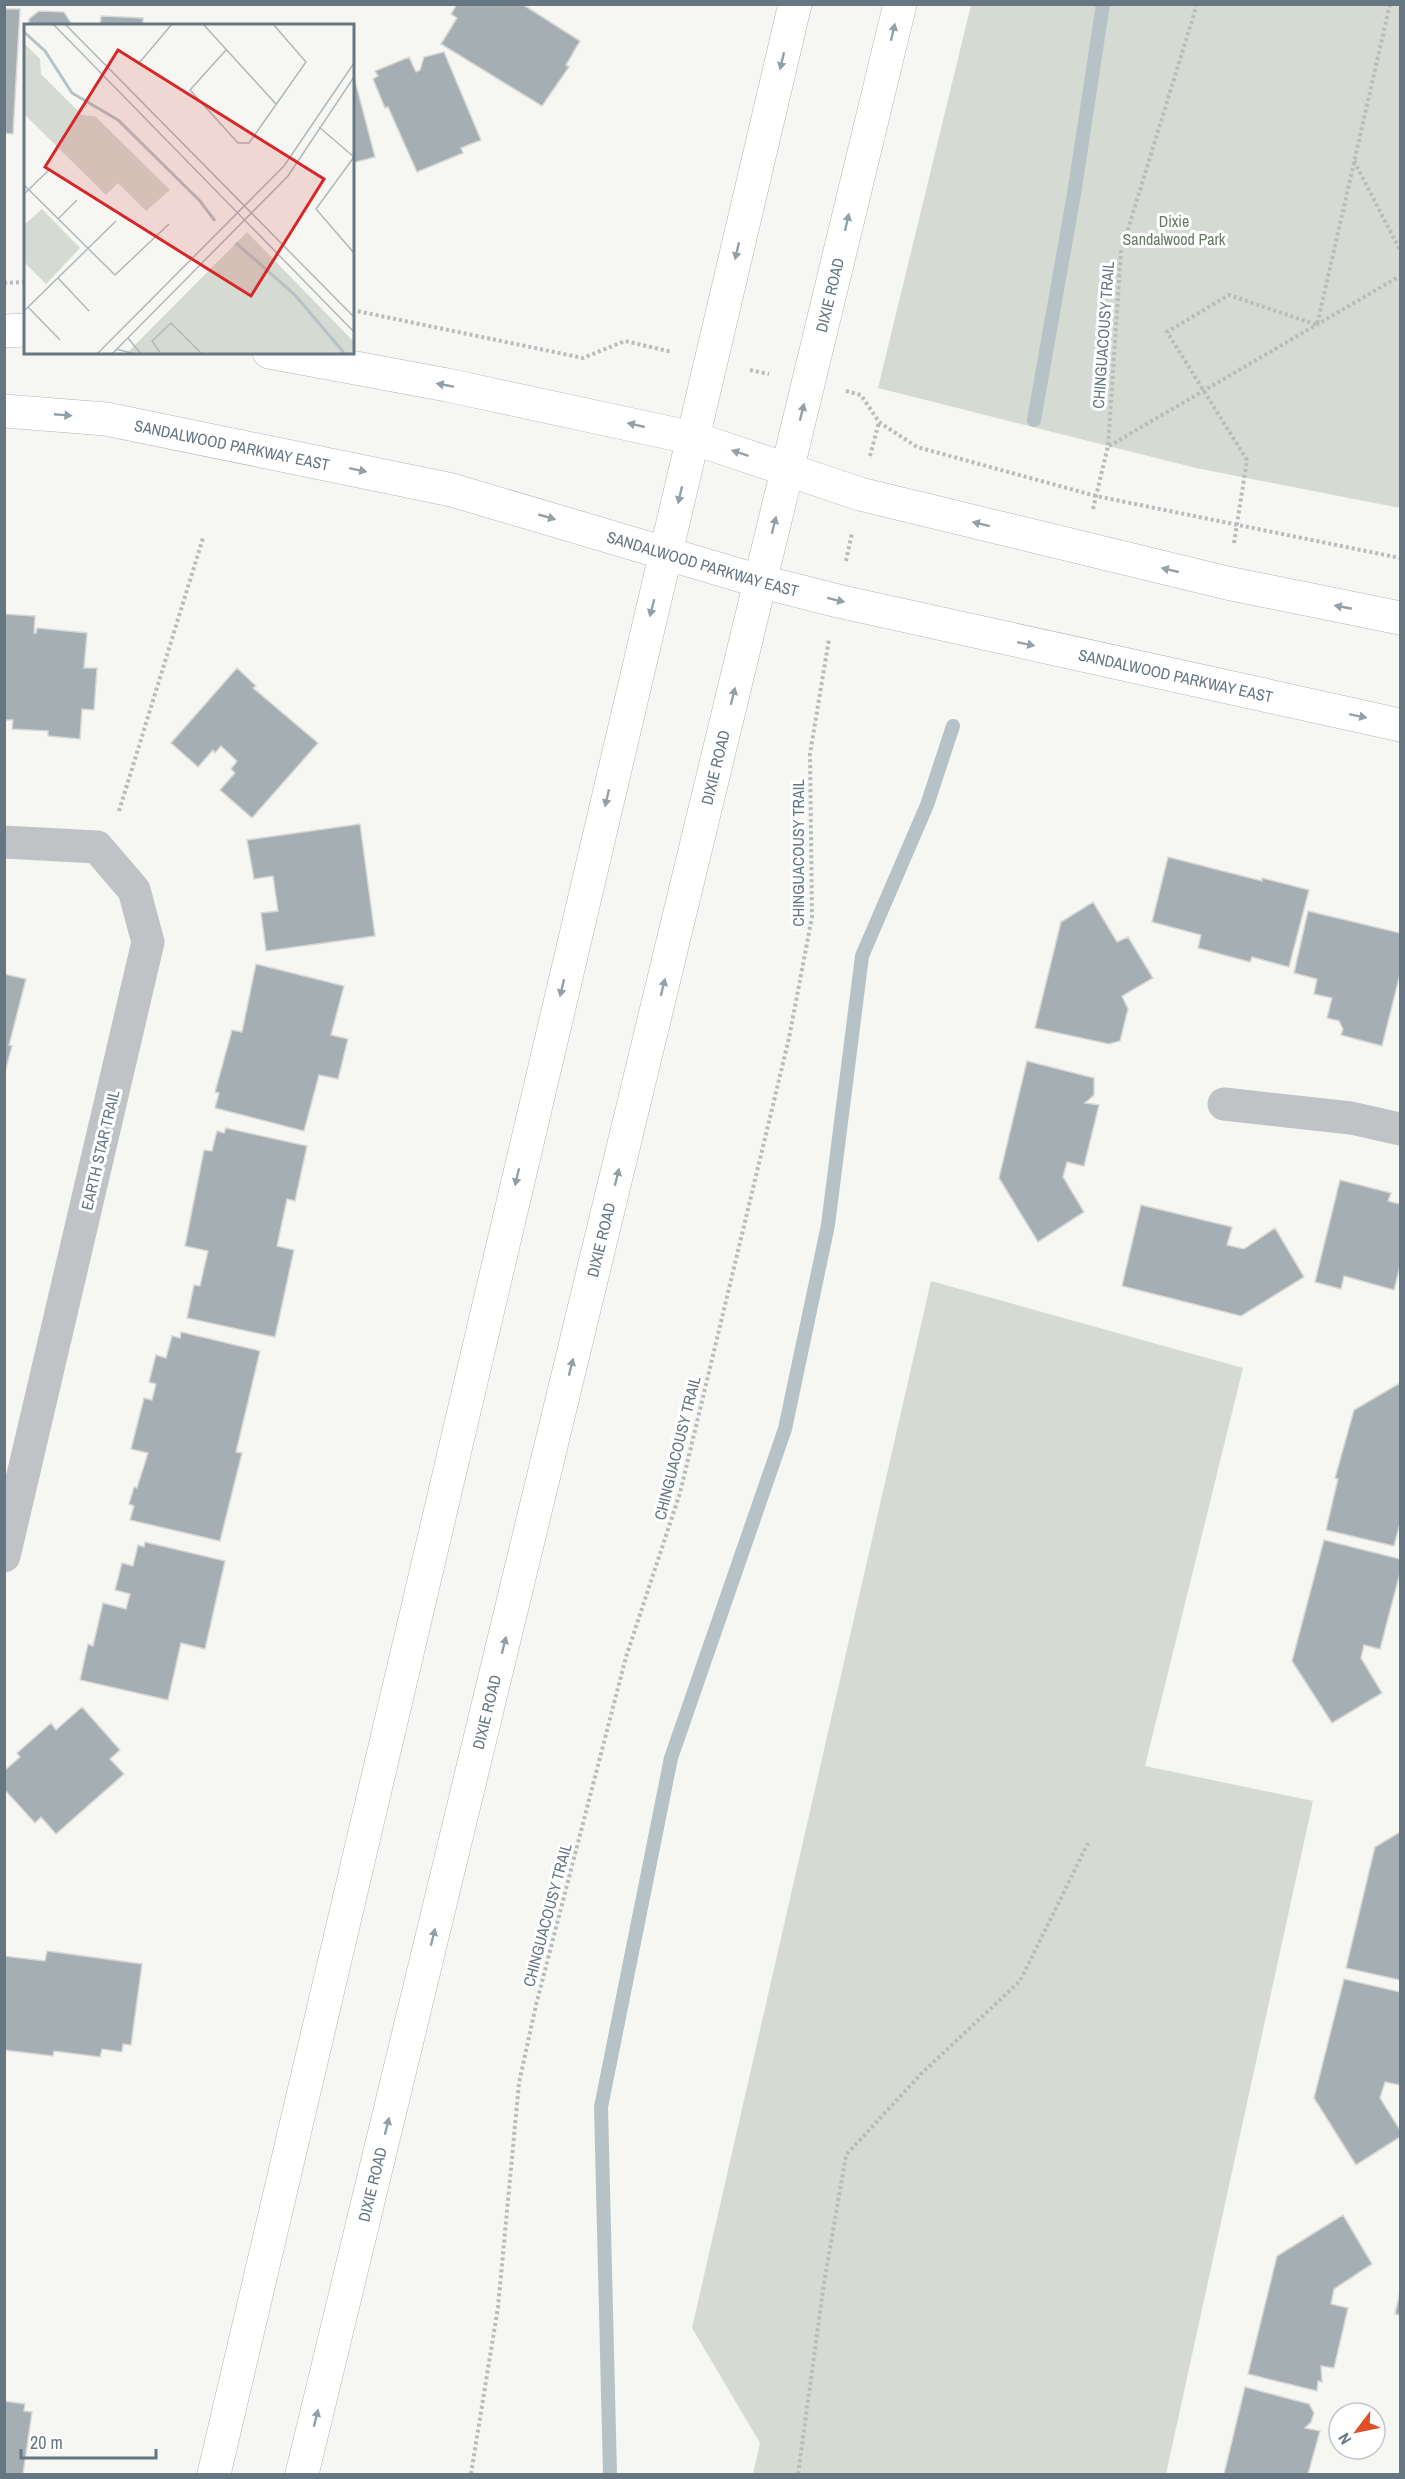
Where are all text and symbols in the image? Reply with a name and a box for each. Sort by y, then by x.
one-way arrow [888,23,898,42]
inset map [24,24,354,354]
one-way arrow [776,52,786,71]
park label: Dixie Sandalwood Park [1123,210,1226,250]
one-way arrow [843,213,853,231]
one-way arrow [732,242,741,261]
street label: DIXIE ROAD [810,255,849,334]
street label: CHINGUACOUSY TRAIL [1087,260,1119,409]
one-way arrow [436,380,455,389]
one-way arrow [797,402,807,421]
one-way arrow [53,410,72,420]
street label: SANDALWOOD PARKWAY EAST [133,414,332,476]
one-way arrow [626,420,645,429]
one-way arrow [731,448,749,457]
one-way arrow [348,466,367,475]
one-way arrow [675,486,684,505]
one-way arrow [538,513,556,522]
one-way arrow [769,515,779,534]
one-way arrow [972,519,990,528]
street label: SANDALWOOD PARKWAY EAST [604,526,801,602]
one-way arrow [1161,564,1179,574]
one-way arrow [827,596,846,606]
one-way arrow [647,599,656,617]
one-way arrow [1333,602,1352,611]
one-way arrow [1017,640,1036,649]
street label: SANDALWOOD PARKWAY EAST [1076,643,1275,708]
one-way arrow [728,686,738,705]
one-way arrow [1349,712,1368,721]
street label: DIXIE ROAD [696,728,735,807]
street label: CHINGUACOUSY TRAIL [787,779,809,927]
one-way arrow [601,788,611,807]
one-way arrow [556,978,566,997]
one-way arrow [658,978,668,997]
street label: EARTH STAR TRAIL [76,1087,125,1212]
one-way arrow [512,1168,522,1187]
one-way arrow [612,1168,622,1186]
street label: DIXIE ROAD [581,1200,620,1279]
one-way arrow [567,1357,577,1376]
street label: CHINGUACOUSY TRAIL [648,1373,706,1522]
one-way arrow [499,1636,509,1654]
street label: DIXIE ROAD [467,1673,506,1752]
street label: CHINGUACOUSY TRAIL [517,1840,577,1989]
one-way arrow [428,1927,438,1946]
one-way arrow [382,2117,392,2135]
street label: DIXIE ROAD [352,2145,392,2224]
north arrow [1327,2401,1387,2461]
one-way arrow [312,2408,322,2427]
scale bar [21,2422,156,2460]
text: N [1332,2429,1356,2449]
text: 20 m [30,2430,63,2455]

